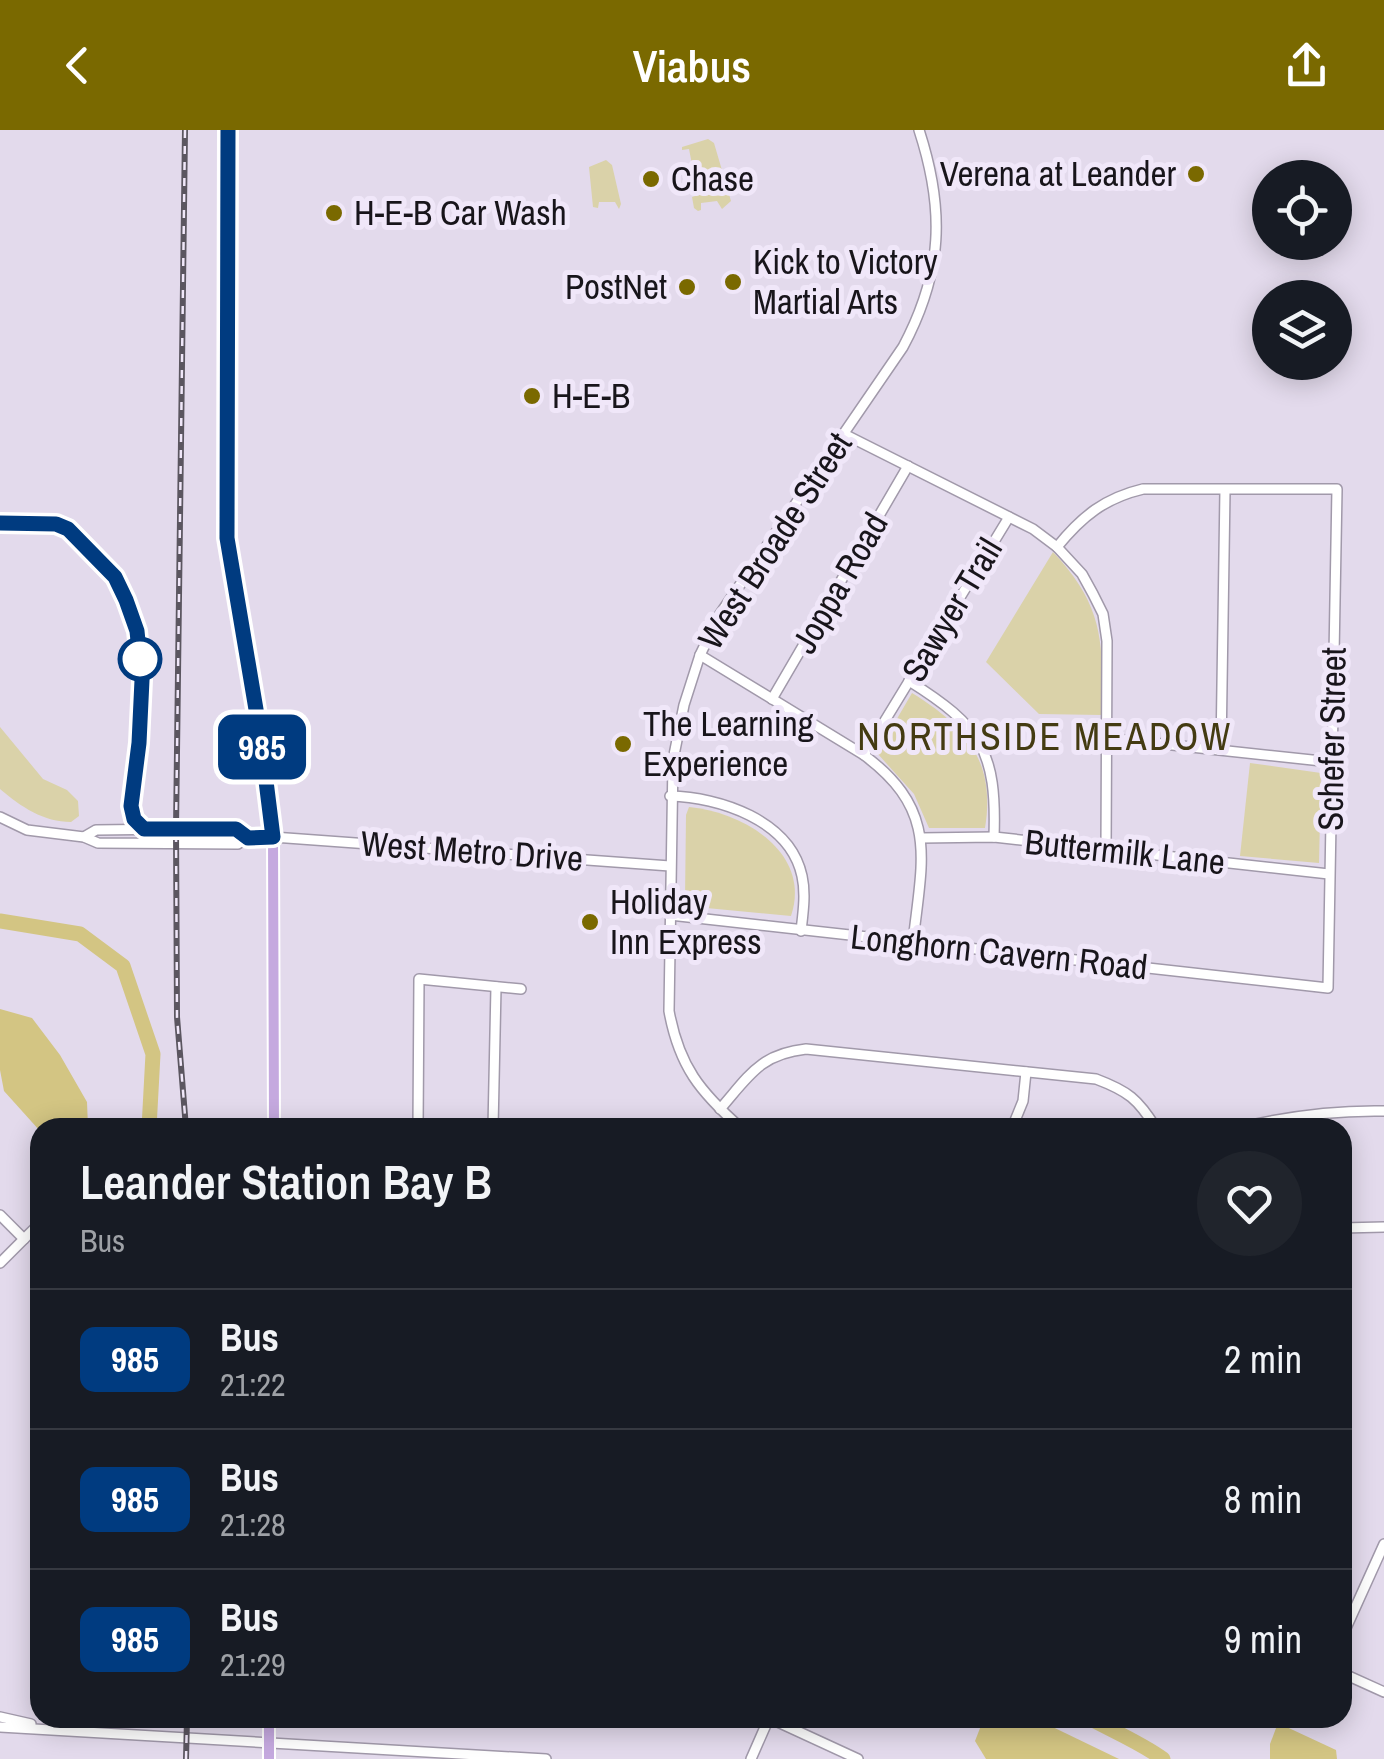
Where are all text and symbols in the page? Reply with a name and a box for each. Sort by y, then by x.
text: Viabus [633,35,751,96]
icon: back [50,38,105,93]
icon: share [1279,38,1334,93]
place label: Verena at Leander [940,150,1176,197]
place label: Chase [671,155,754,202]
map controls [1252,160,1352,380]
button: locate [1252,160,1352,260]
marker: Verena at Leander [1185,163,1207,185]
marker: Chase [640,168,662,190]
place label: H-E-B Car Wash [354,189,567,236]
marker: H-E-B Car Wash [323,202,345,224]
place label: Kick to Victory Martial Arts [753,238,938,325]
place label: PostNet [565,263,667,310]
marker: Kick to Victory Martial Arts [722,271,744,293]
marker: PostNet [676,276,698,298]
button: layers [1252,280,1352,380]
place label: H-E-B [552,372,630,419]
marker: H-E-B [521,385,543,407]
street label: West Broade Street [687,423,862,658]
street label: Joppa Road [781,504,899,662]
street label: Sawyer Trail [890,529,1013,690]
unlabelled marker [119,638,161,680]
street label: Schefer Street [1306,647,1357,831]
place label: The Learning Experience [643,700,814,787]
district label: NORTHSIDE MEADOW [857,711,1233,762]
line badge: 985 [204,714,320,780]
text: 985 [238,724,286,771]
marker: The Learning Experience [612,733,634,755]
street label: Buttermilk Lane [1023,818,1227,885]
street label: West Metro Drive [359,819,585,882]
place label: Holiday Inn Express [610,878,762,965]
marker: Holiday Inn Express [579,911,601,933]
street label: Longhorn Cavern Road [848,913,1150,990]
text: Leander Station Bay B [80,1149,492,1214]
button: heart [1197,1151,1302,1256]
text: Bus [80,1219,125,1262]
text: Bus [220,1312,279,1363]
text: 2 min [1224,1334,1302,1385]
text: 985 [111,1336,159,1383]
text: 21:22 [220,1363,286,1406]
text: Bus [220,1452,279,1503]
text: 8 min [1224,1474,1302,1525]
text: 985 [111,1476,159,1523]
text: 21:28 [220,1503,286,1546]
text: Bus [220,1592,279,1643]
text: 9 min [1224,1614,1302,1665]
text: 985 [111,1616,159,1663]
text: 21:29 [220,1643,286,1686]

